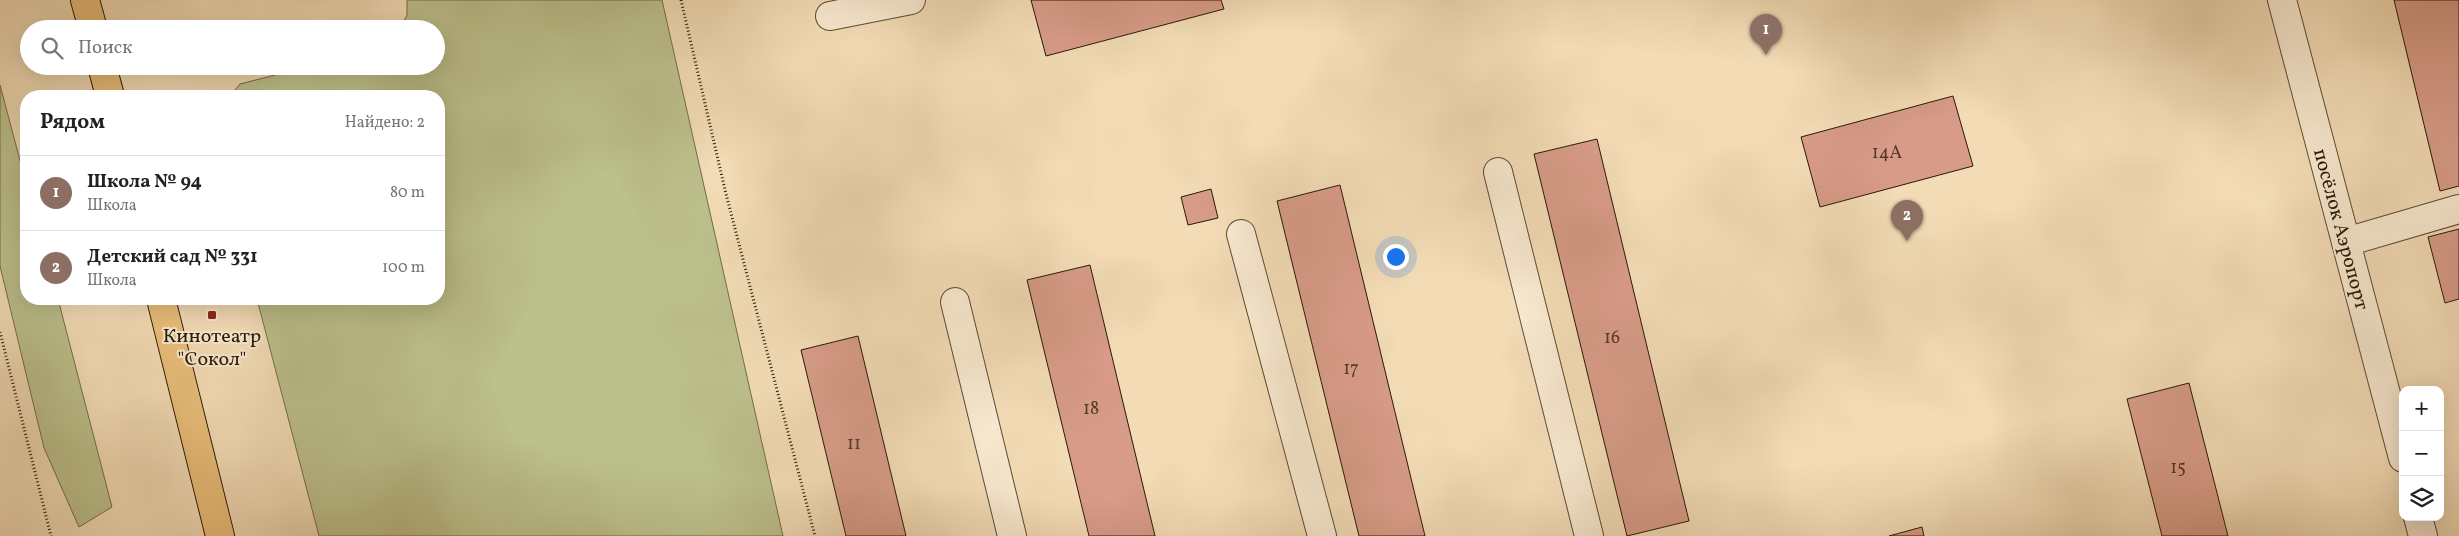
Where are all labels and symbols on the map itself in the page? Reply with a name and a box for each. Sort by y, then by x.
pin: 1 [1750,14,1782,55]
house number: 14А [1872,141,1903,166]
street label: посёлок Аэропорт [2305,146,2375,313]
pin: 2 [1891,200,1923,241]
your location [1383,244,1409,270]
marker: Кинотеатр "Сокол" [206,309,218,321]
place label: Кинотеатр "Сокол" [163,323,261,374]
house number: 16 [1604,326,1620,351]
house number: 17 [1343,357,1359,382]
house number: 18 [1083,397,1099,422]
house number: 11 [847,432,861,457]
house number: 15 [2170,456,2186,481]

